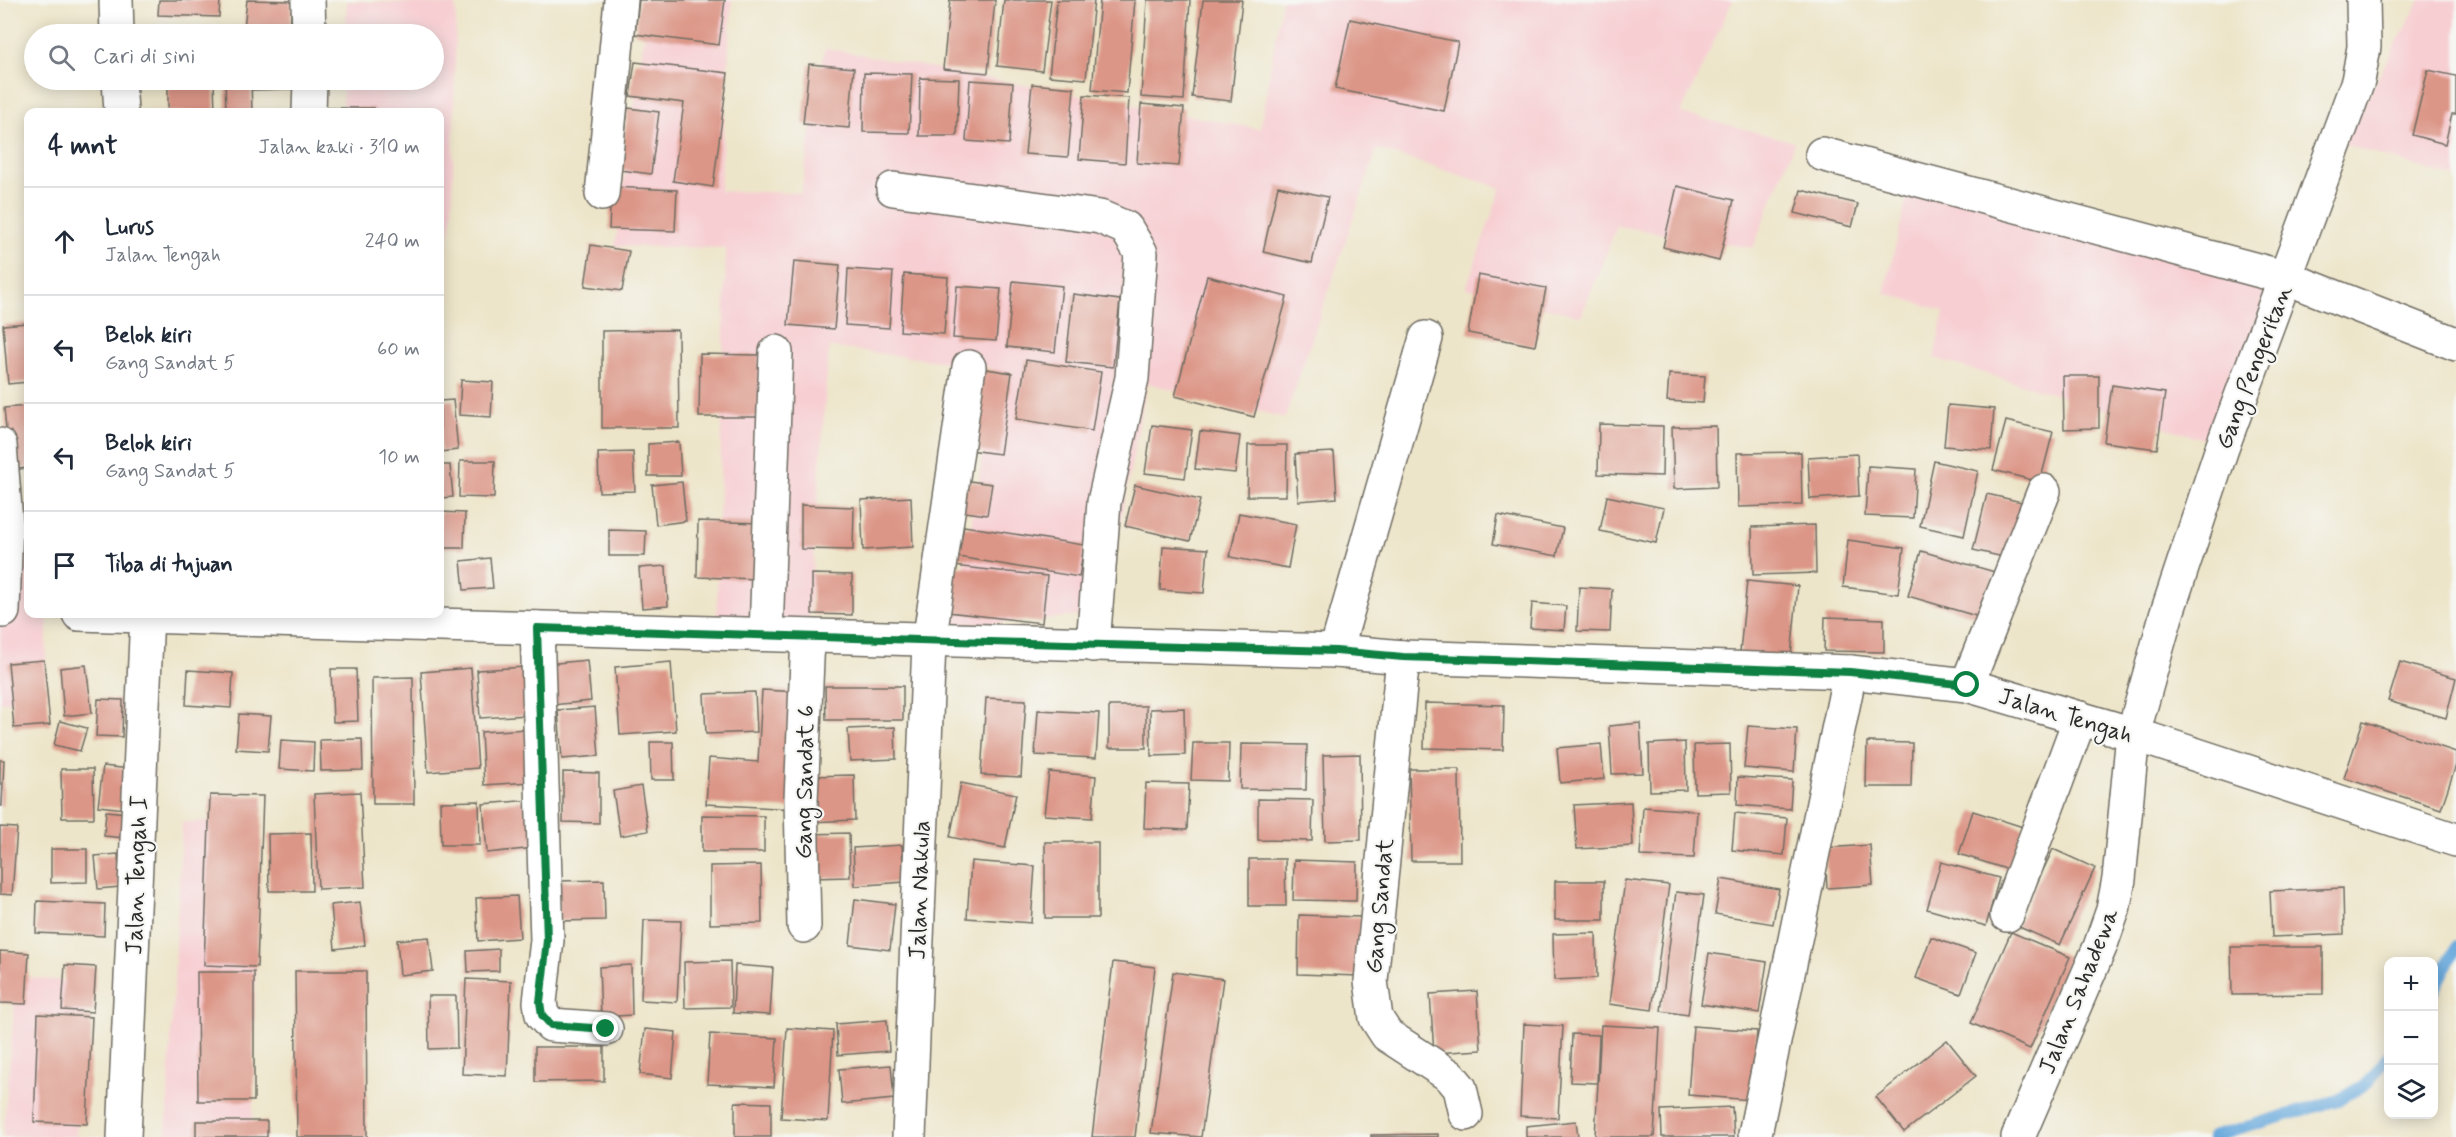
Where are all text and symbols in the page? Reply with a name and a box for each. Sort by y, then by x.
search box [24,24,444,90]
icon: search [45,41,78,74]
text: Cari di sini [93,43,195,71]
text: 4 mnt [48,130,118,164]
text: Jalan kaki · 310 m [258,134,420,161]
text: Lurus [105,214,154,242]
icon: ahead [48,225,81,258]
text: 240 m [365,228,420,255]
text: Jalan Tengah [105,242,221,269]
street label: Gang Pengeritan [2209,281,2302,455]
text: Belok kiri [105,322,192,350]
icon: left [48,333,81,366]
text: 60 m [377,336,420,363]
text: Gang Sandat 5 [105,350,235,377]
text: Belok kiri [105,430,192,458]
icon: left [48,441,81,474]
text: 10 m [378,444,420,471]
text: Gang Sandat 5 [105,458,235,485]
icon: arrive [48,549,81,582]
text: Tiba di tujuan [105,551,233,579]
route start [1953,671,1979,697]
street label: Jalan Tengah [1994,681,2137,754]
street label: Gang Sandat 6 [789,705,824,859]
street label: Jalan Tengah I [119,795,158,955]
street label: Jalan Nakula [903,820,938,960]
street label: Gang Sandat [1359,837,1404,975]
street label: Jalan Sahadewa [2032,904,2127,1079]
map controls [2384,957,2438,1119]
button: + [2384,957,2438,1011]
button: − [2384,1011,2438,1065]
route end [592,1015,618,1041]
button: layers [2384,1065,2438,1119]

